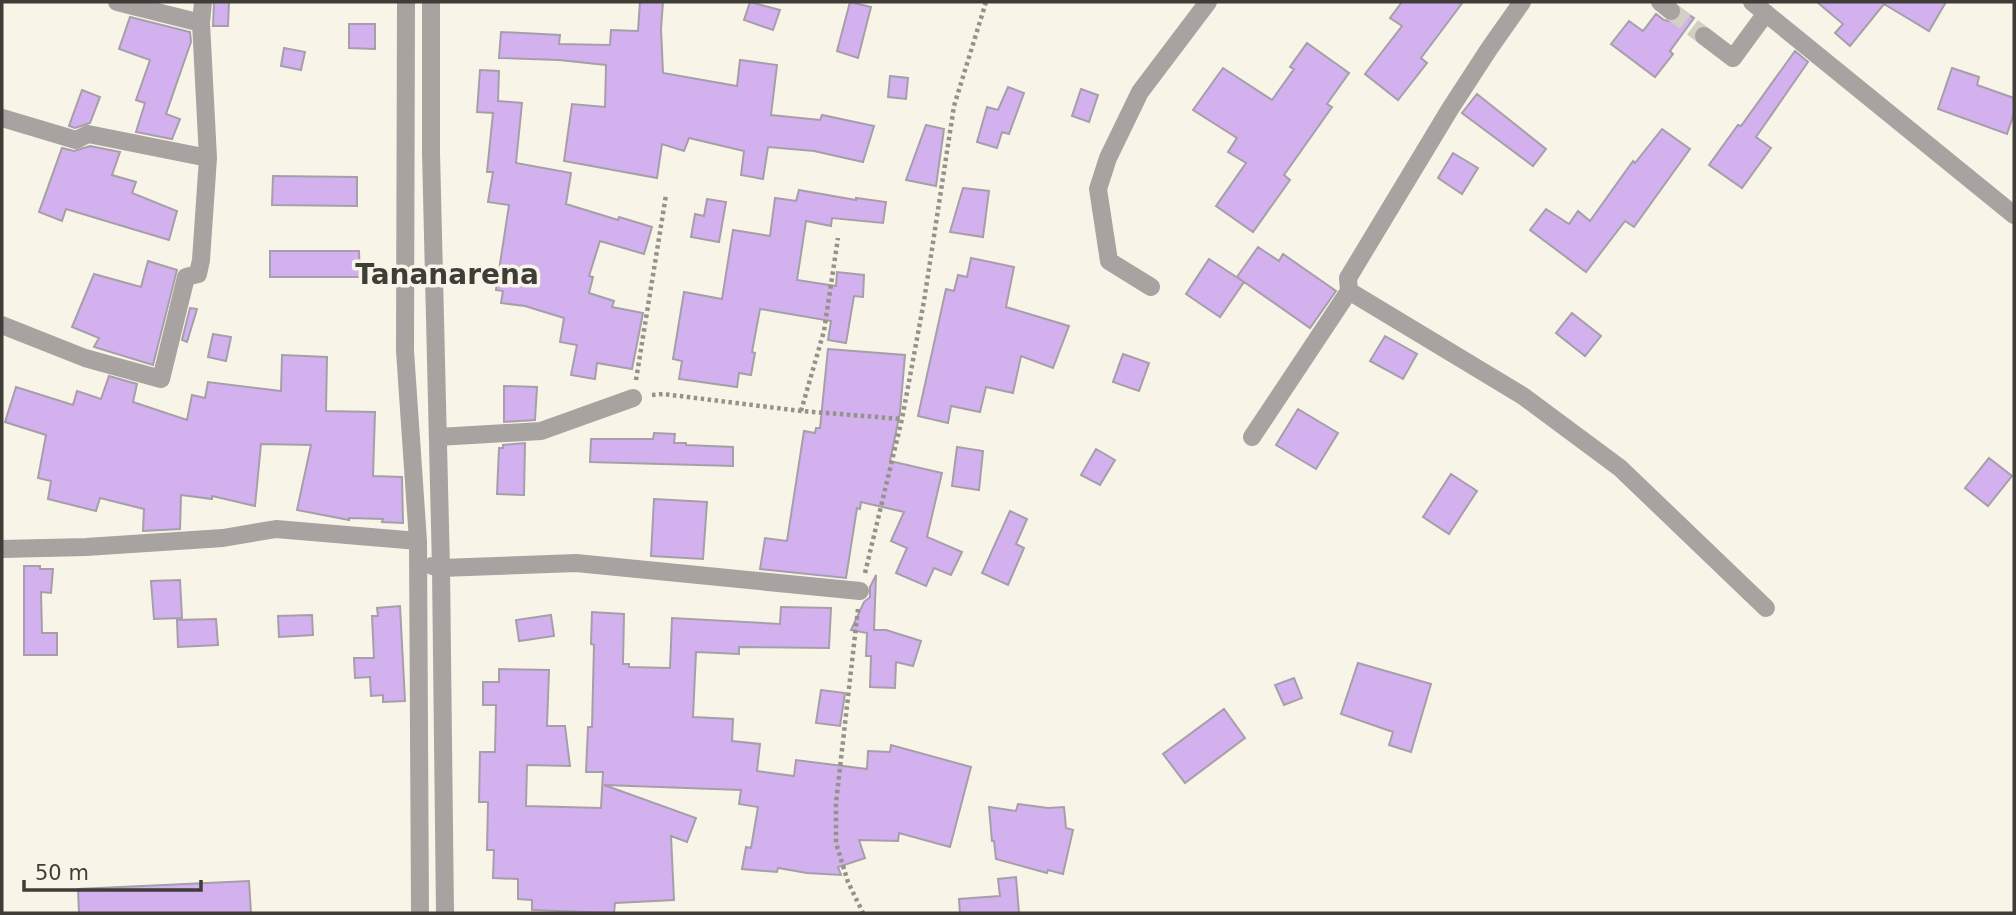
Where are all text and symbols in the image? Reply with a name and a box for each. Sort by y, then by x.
district label: Tananarena [355,258,539,291]
scale bar [24,848,201,892]
text: 50 m [35,861,89,885]

